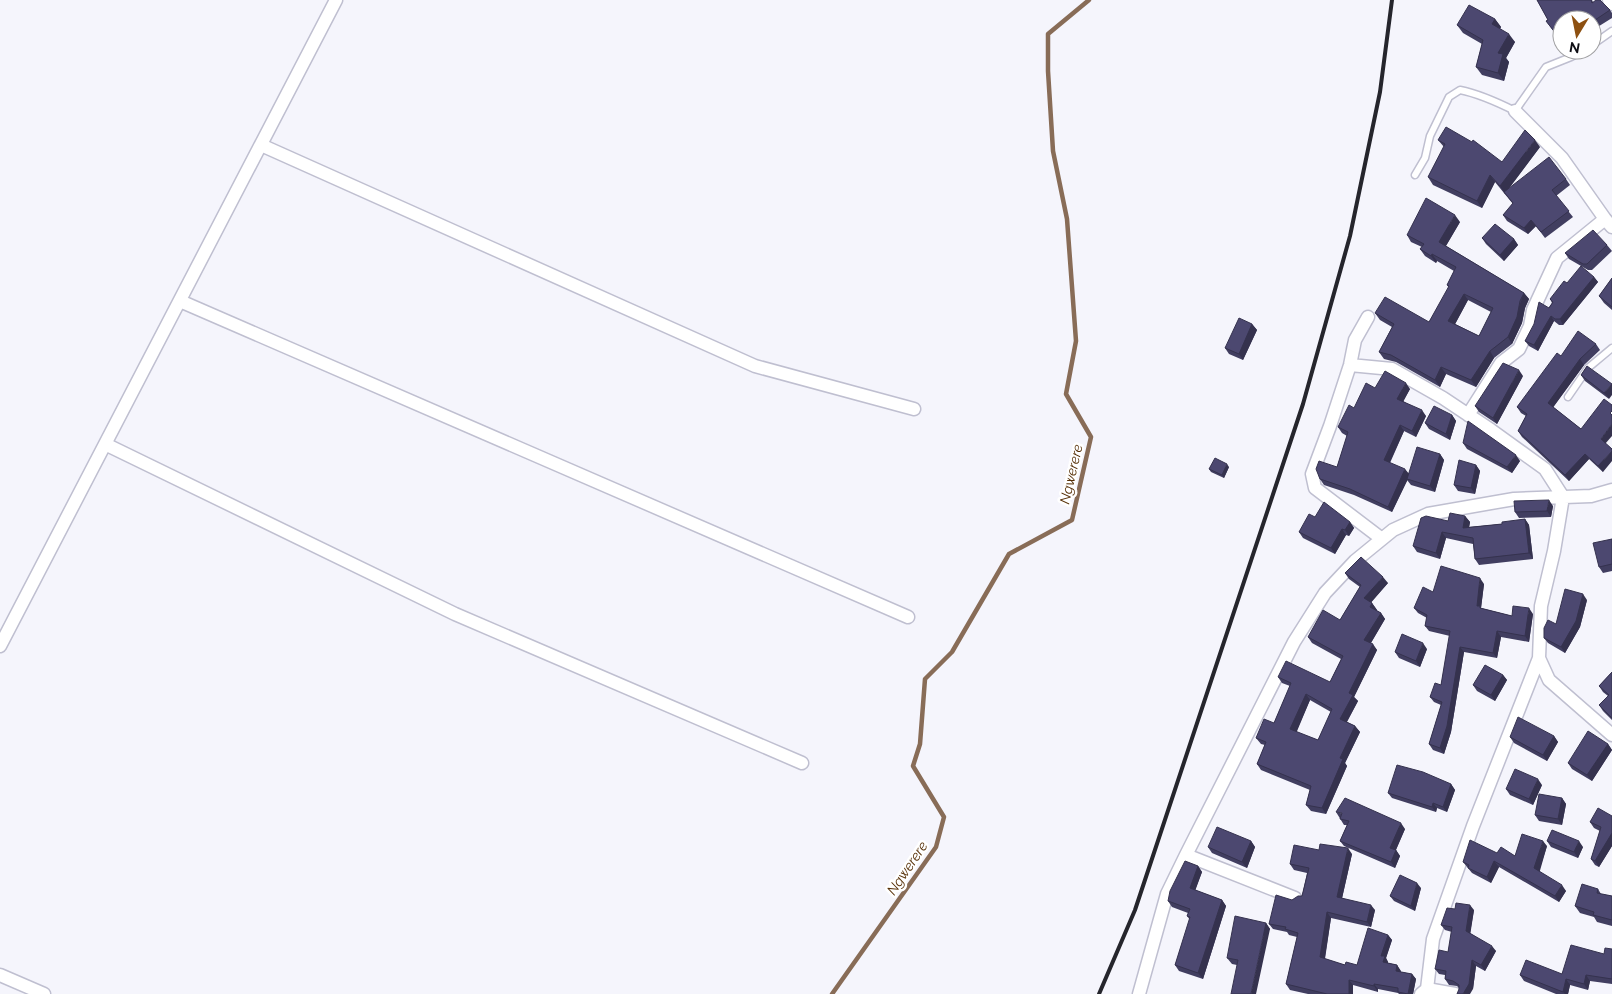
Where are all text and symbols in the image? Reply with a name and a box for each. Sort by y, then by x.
north arrow [1552,10,1602,60]
text: N [1568,39,1581,57]
water label: Ngwerere [1056,442,1086,505]
water label: Ngwerere [883,838,931,898]

